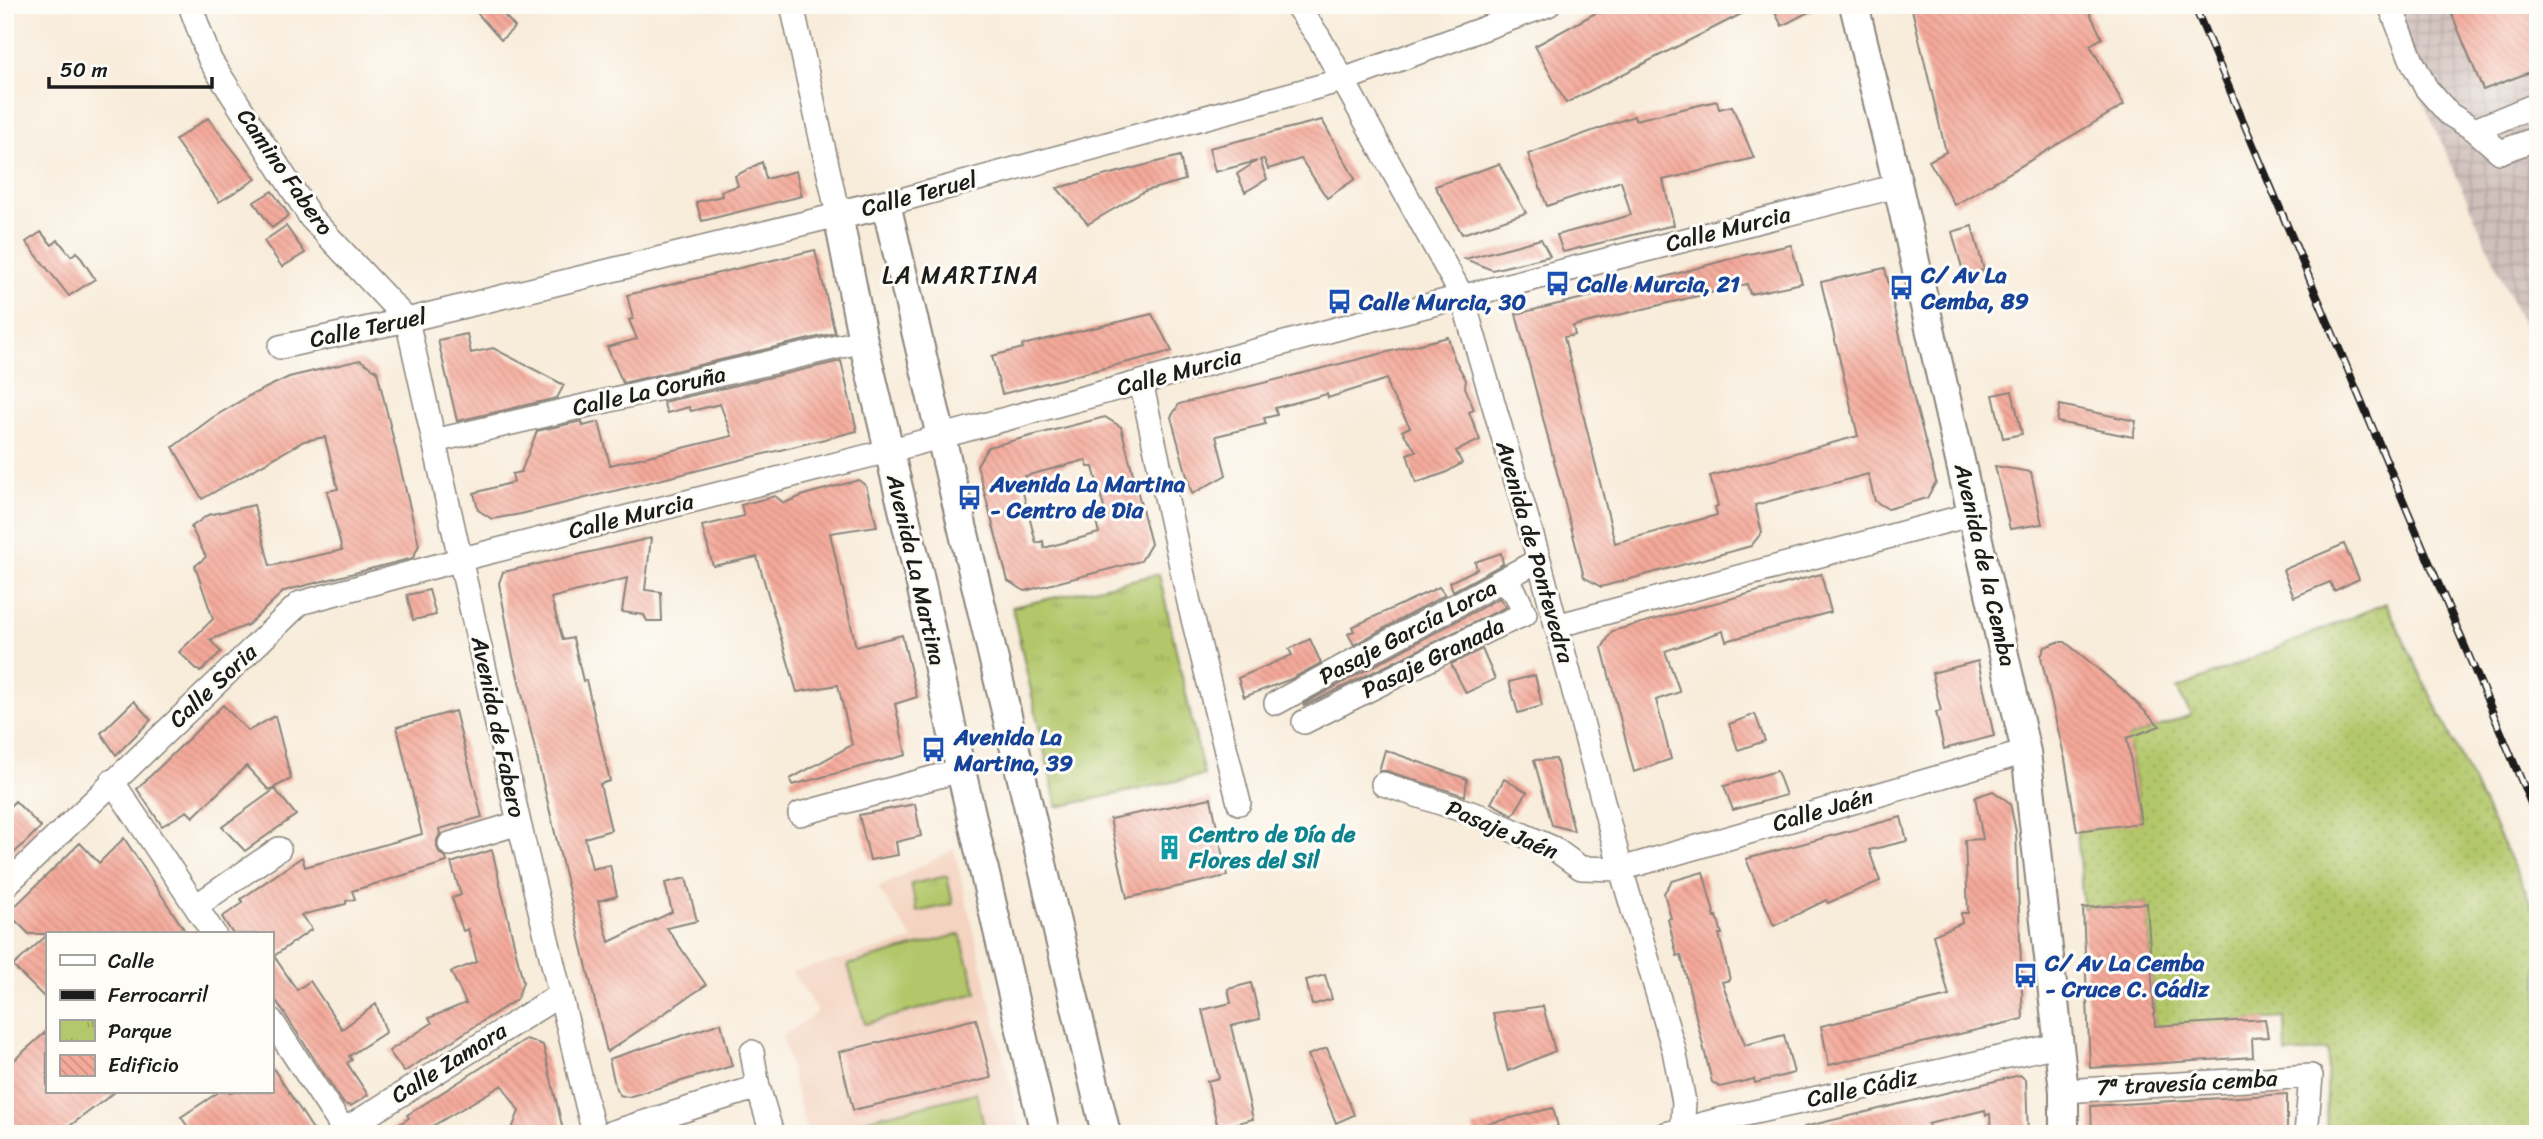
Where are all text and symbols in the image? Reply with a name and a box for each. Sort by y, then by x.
scale bar [49,46,212,90]
text: 50 m [60,51,108,89]
street label: Camino Fabero [226,99,344,245]
street label: Calle Teruel [857,159,982,229]
street label: Calle Murcia [1661,194,1795,264]
district label: LA MARTINA [882,254,1040,296]
place label: C/ Av La Cemba, 89 [1920,255,2029,322]
place label: Calle Murcia, 21 [1576,264,1740,305]
bus stop icon: Calle Murcia, 21 [1543,270,1571,298]
bus stop icon: C/ Av La Cemba, 89 [1887,274,1915,302]
place label: Calle Murcia, 30 [1358,282,1526,323]
bus stop icon: Calle Murcia, 30 [1325,288,1353,316]
street label: Calle Teruel [306,296,430,360]
street label: Calle Murcia [1112,336,1246,408]
street label: Calle La Coruña [568,353,730,429]
street label: Avenida de Pontevedra [1483,435,1587,669]
street label: Avenida de la Cemba [1941,458,2028,671]
place label: Avenida La Martina - Centro de Dia [989,464,1186,531]
street label: Avenida La Martina [874,469,958,670]
street label: Calle Murcia [564,481,698,551]
bus stop icon: Avenida La Martina - Centro de Dia [956,483,984,511]
street label: Pasaje García Lorca [1311,568,1505,696]
street label: Pasaje Granada [1354,605,1512,710]
street label: Avenida de Fabero [459,632,537,822]
street label: Calle Soria [159,633,268,738]
place label: Avenida La Martina, 39 [953,717,1073,784]
bus stop icon: Avenida La Martina, 39 [920,736,948,764]
street label: Calle Jaén [1768,776,1879,844]
street label: Pasaje Jaén [1439,788,1565,872]
place label: Centro de Día de Flores del Sil [1188,814,1356,881]
building icon: Centro de Día de Flores del Sil [1155,833,1183,861]
legend [46,932,273,1094]
text: Calle [108,942,155,980]
place label: C/ Av La Cemba - Cruce C. Cádiz [2044,943,2210,1010]
bus stop icon: C/ Av La Cemba - Cruce C. Cádiz [2011,962,2039,990]
text: Ferrocarril [108,976,209,1014]
street label: Calle Zamora [383,1011,516,1115]
text: Parque [108,1012,172,1050]
text: Edificio [108,1046,179,1084]
street label: Calle Cádiz [1803,1056,1922,1120]
street label: 7ª travesía cemba [2095,1058,2279,1108]

